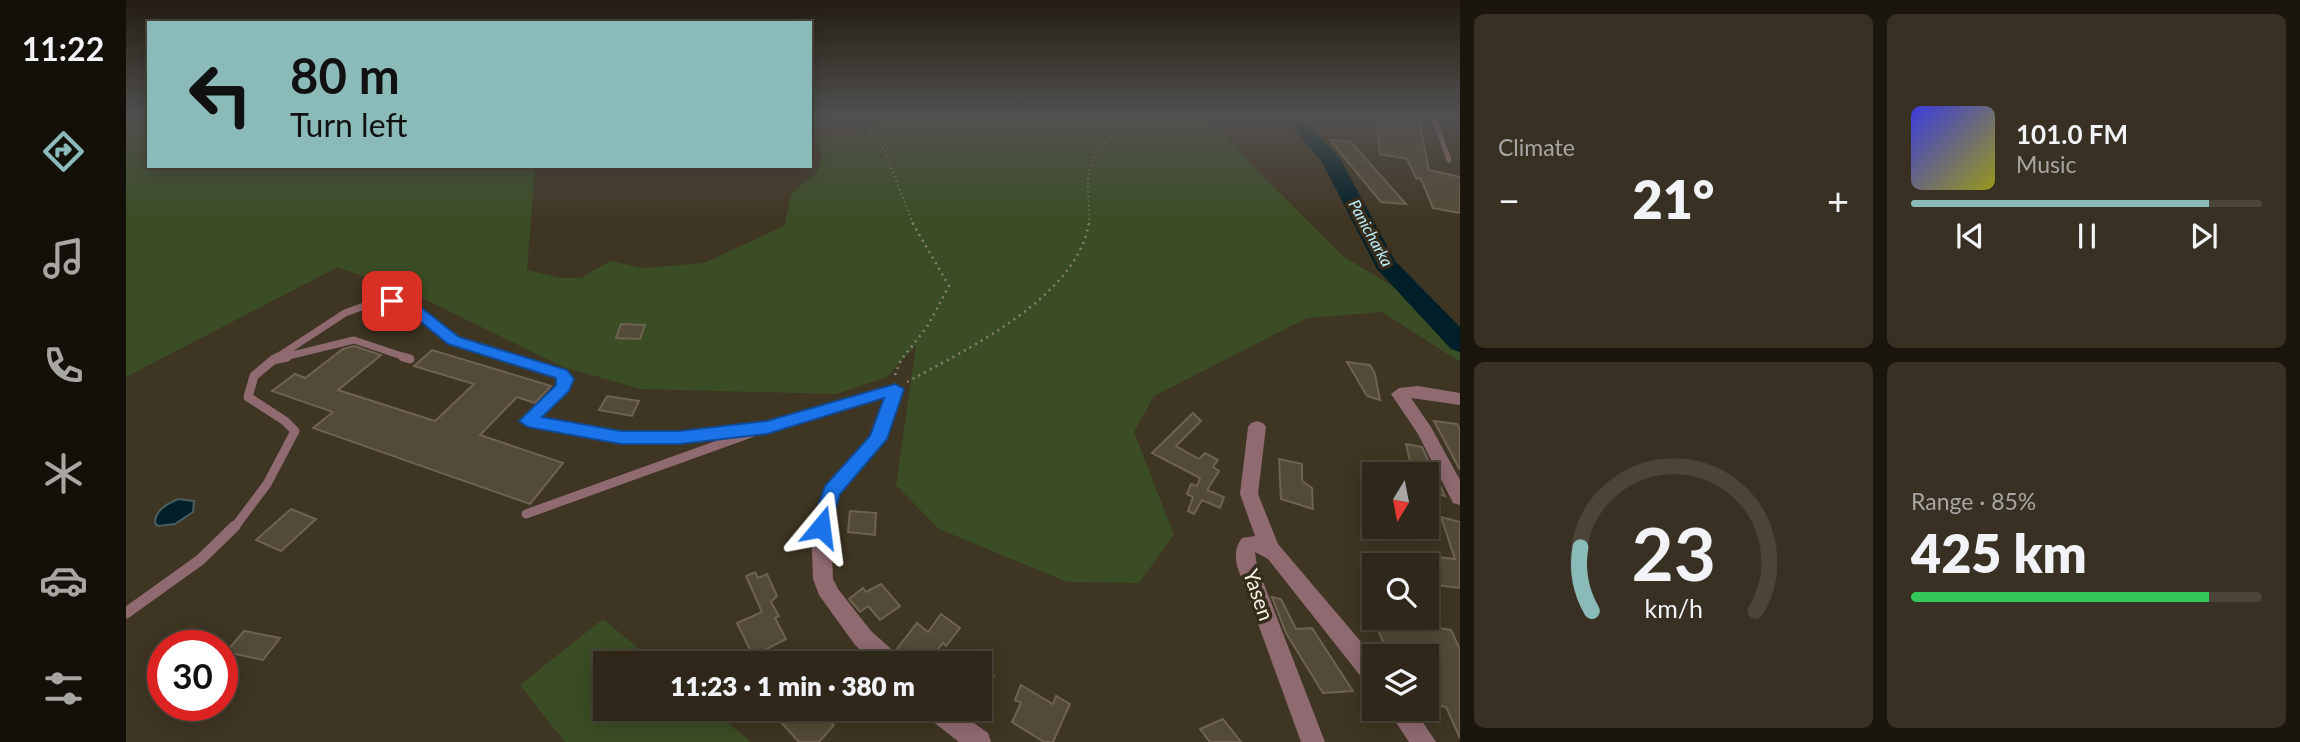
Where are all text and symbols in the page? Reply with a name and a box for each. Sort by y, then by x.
text: 11:22 [22,29,104,68]
text: 80 m [290,46,400,104]
icon: left [175,49,266,140]
text: Turn left [290,105,407,144]
text: 101.0 FM [2016,118,2128,150]
icon: directions [39,127,88,176]
text: Climate [1498,133,1575,161]
text: Music [2016,150,2076,178]
text: 21° [1633,168,1714,230]
text: − [1498,177,1520,223]
text: + [1827,177,1849,223]
water label: Panicharka [1345,196,1398,270]
icon: previous [1951,217,1989,255]
icon: pause [2068,217,2106,255]
icon: next [2185,217,2223,255]
icon: music [39,234,88,283]
pin [362,271,422,331]
icon: arrive [373,282,411,320]
icon: phone [39,341,88,390]
icon: climate [39,449,88,498]
north arrow [1362,462,1438,539]
map controls [1362,462,1439,721]
text: Range · 85% [1911,487,2036,515]
position arrow [784,490,858,564]
text: 23 [1631,509,1716,597]
text: 425 km [1911,522,2087,584]
button: search [1362,553,1439,630]
icon: car [39,556,88,605]
street label: Yasen [1239,565,1280,624]
text: km/h [1644,593,1703,623]
speed limit sign: 30 [147,630,238,721]
button: layers [1362,644,1439,721]
icon: filters [39,664,88,713]
text: 11:23 · 1 min · 380 m [670,670,915,702]

